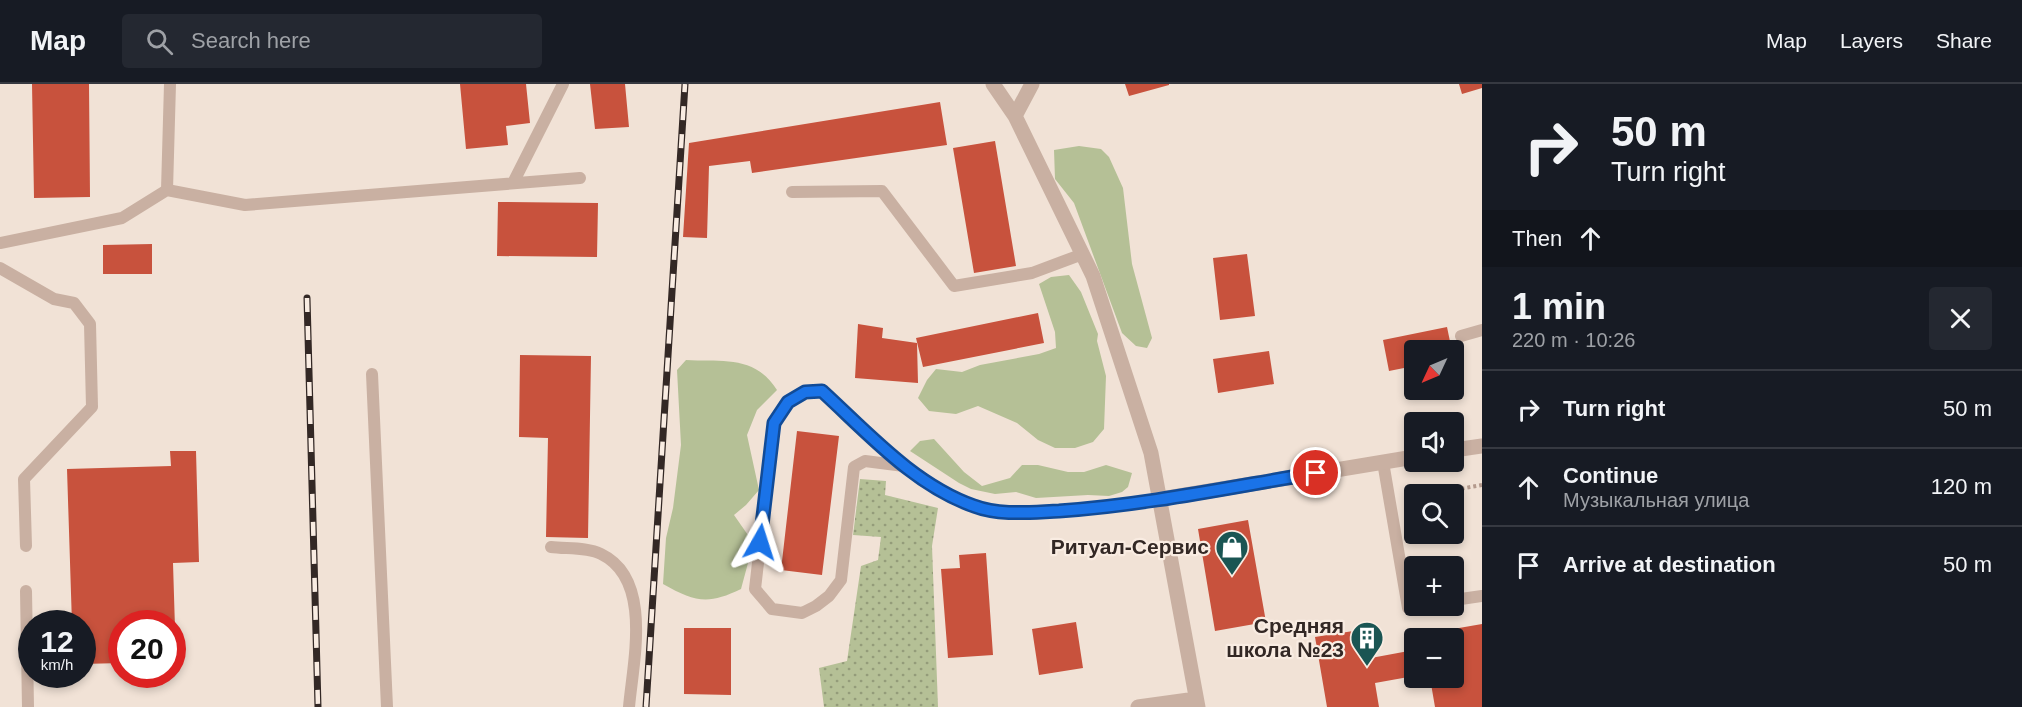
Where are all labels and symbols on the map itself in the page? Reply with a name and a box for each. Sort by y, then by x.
north arrow [1404,340,1464,400]
pin [1290,447,1341,498]
position arrow [728,510,792,574]
shop icon: Ритуал-Сервис [1214,529,1250,576]
place label: Ритуал-Сервис [1051,535,1209,558]
speed limit sign: 20 [108,610,186,688]
place label: Средняя школа №23 [1226,614,1344,661]
building icon: Средняя школа №23 [1349,620,1385,667]

